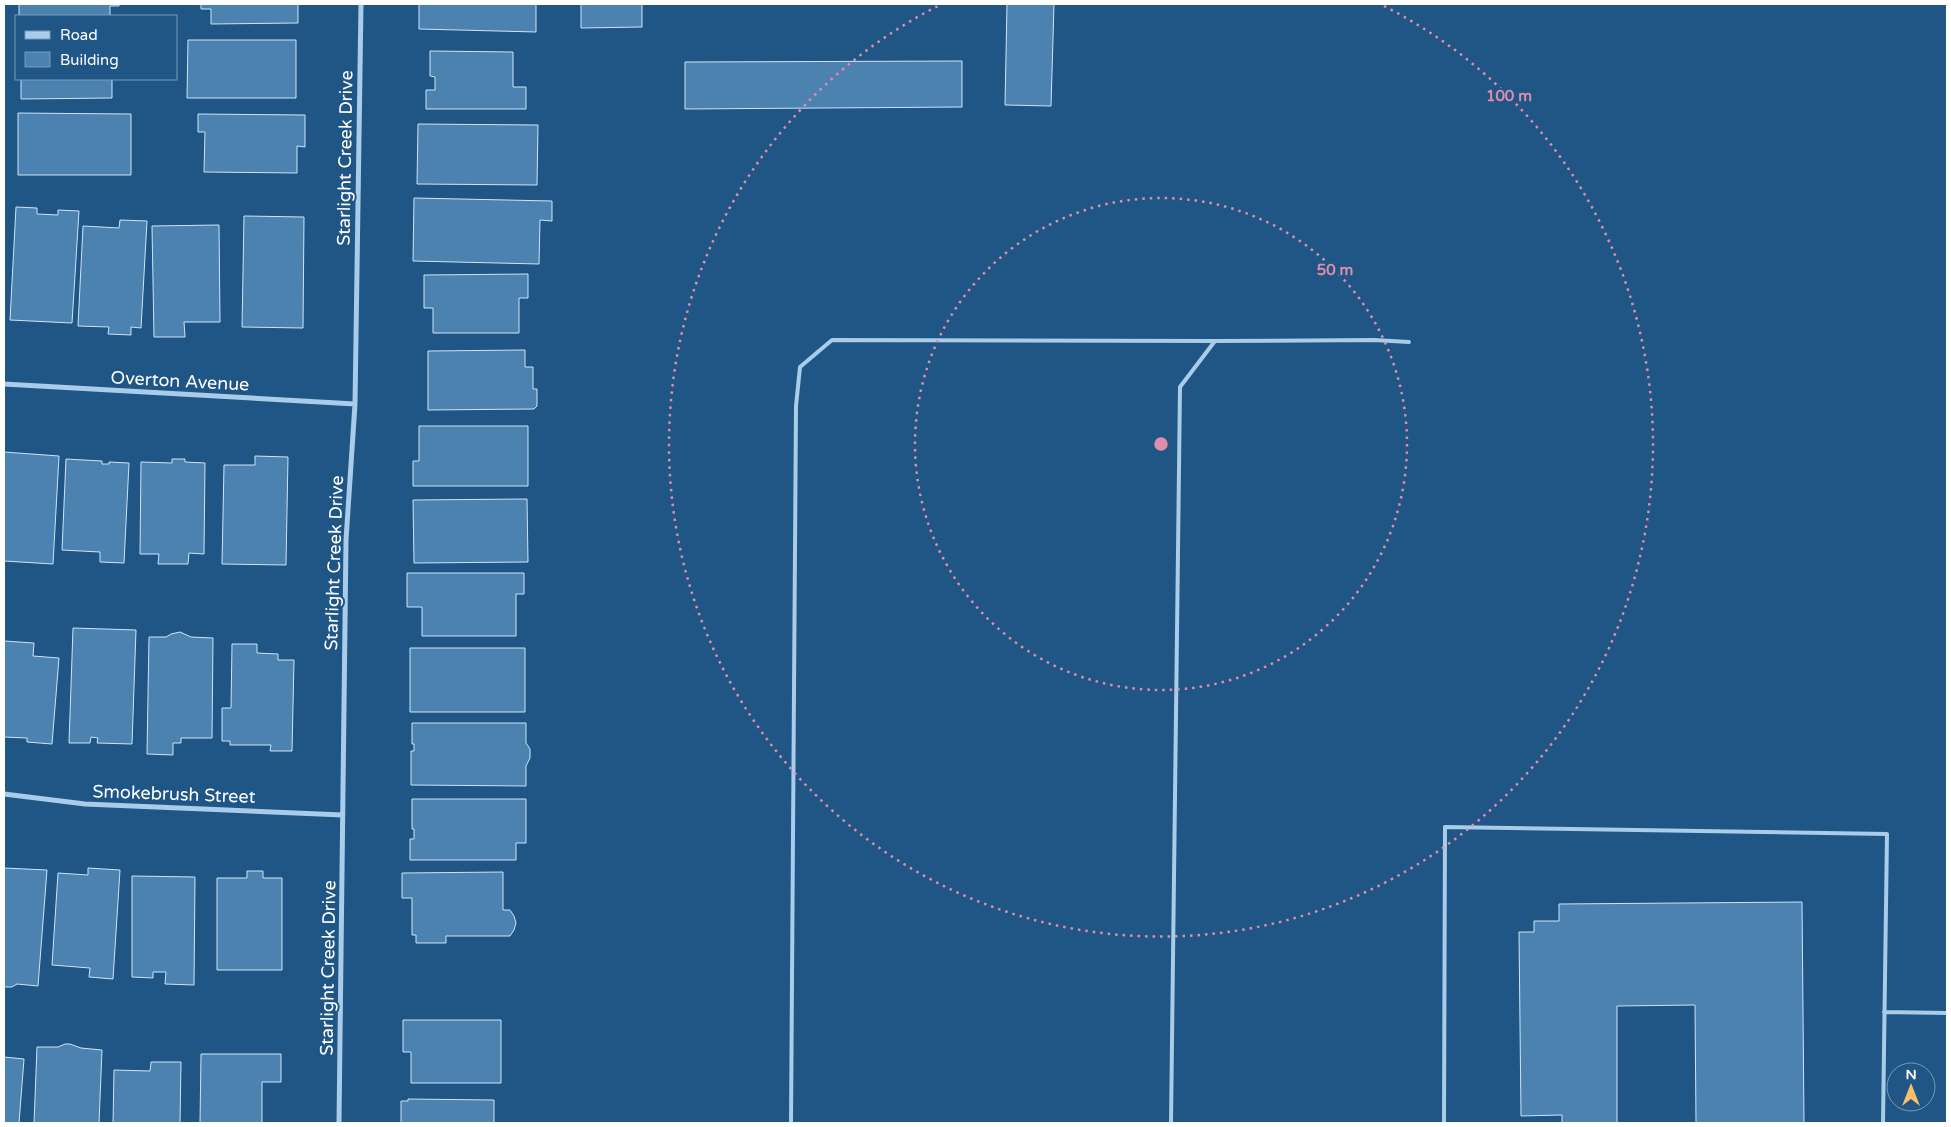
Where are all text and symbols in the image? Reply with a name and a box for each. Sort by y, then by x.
legend [15,15,178,80]
text: Road [60,26,98,44]
text: Building [60,51,119,69]
street label: Starlight Creek Drive [332,70,358,246]
text: 100 m [1486,87,1532,105]
text: 50 m [1317,261,1353,279]
street label: Overton Avenue [110,366,250,396]
centre of rings [1152,435,1170,453]
street label: Starlight Creek Drive [320,475,348,651]
street label: Smokebrush Street [92,780,256,808]
street label: Starlight Creek Drive [315,880,341,1056]
north arrow [1886,1062,1936,1112]
text: N [1905,1066,1917,1083]

